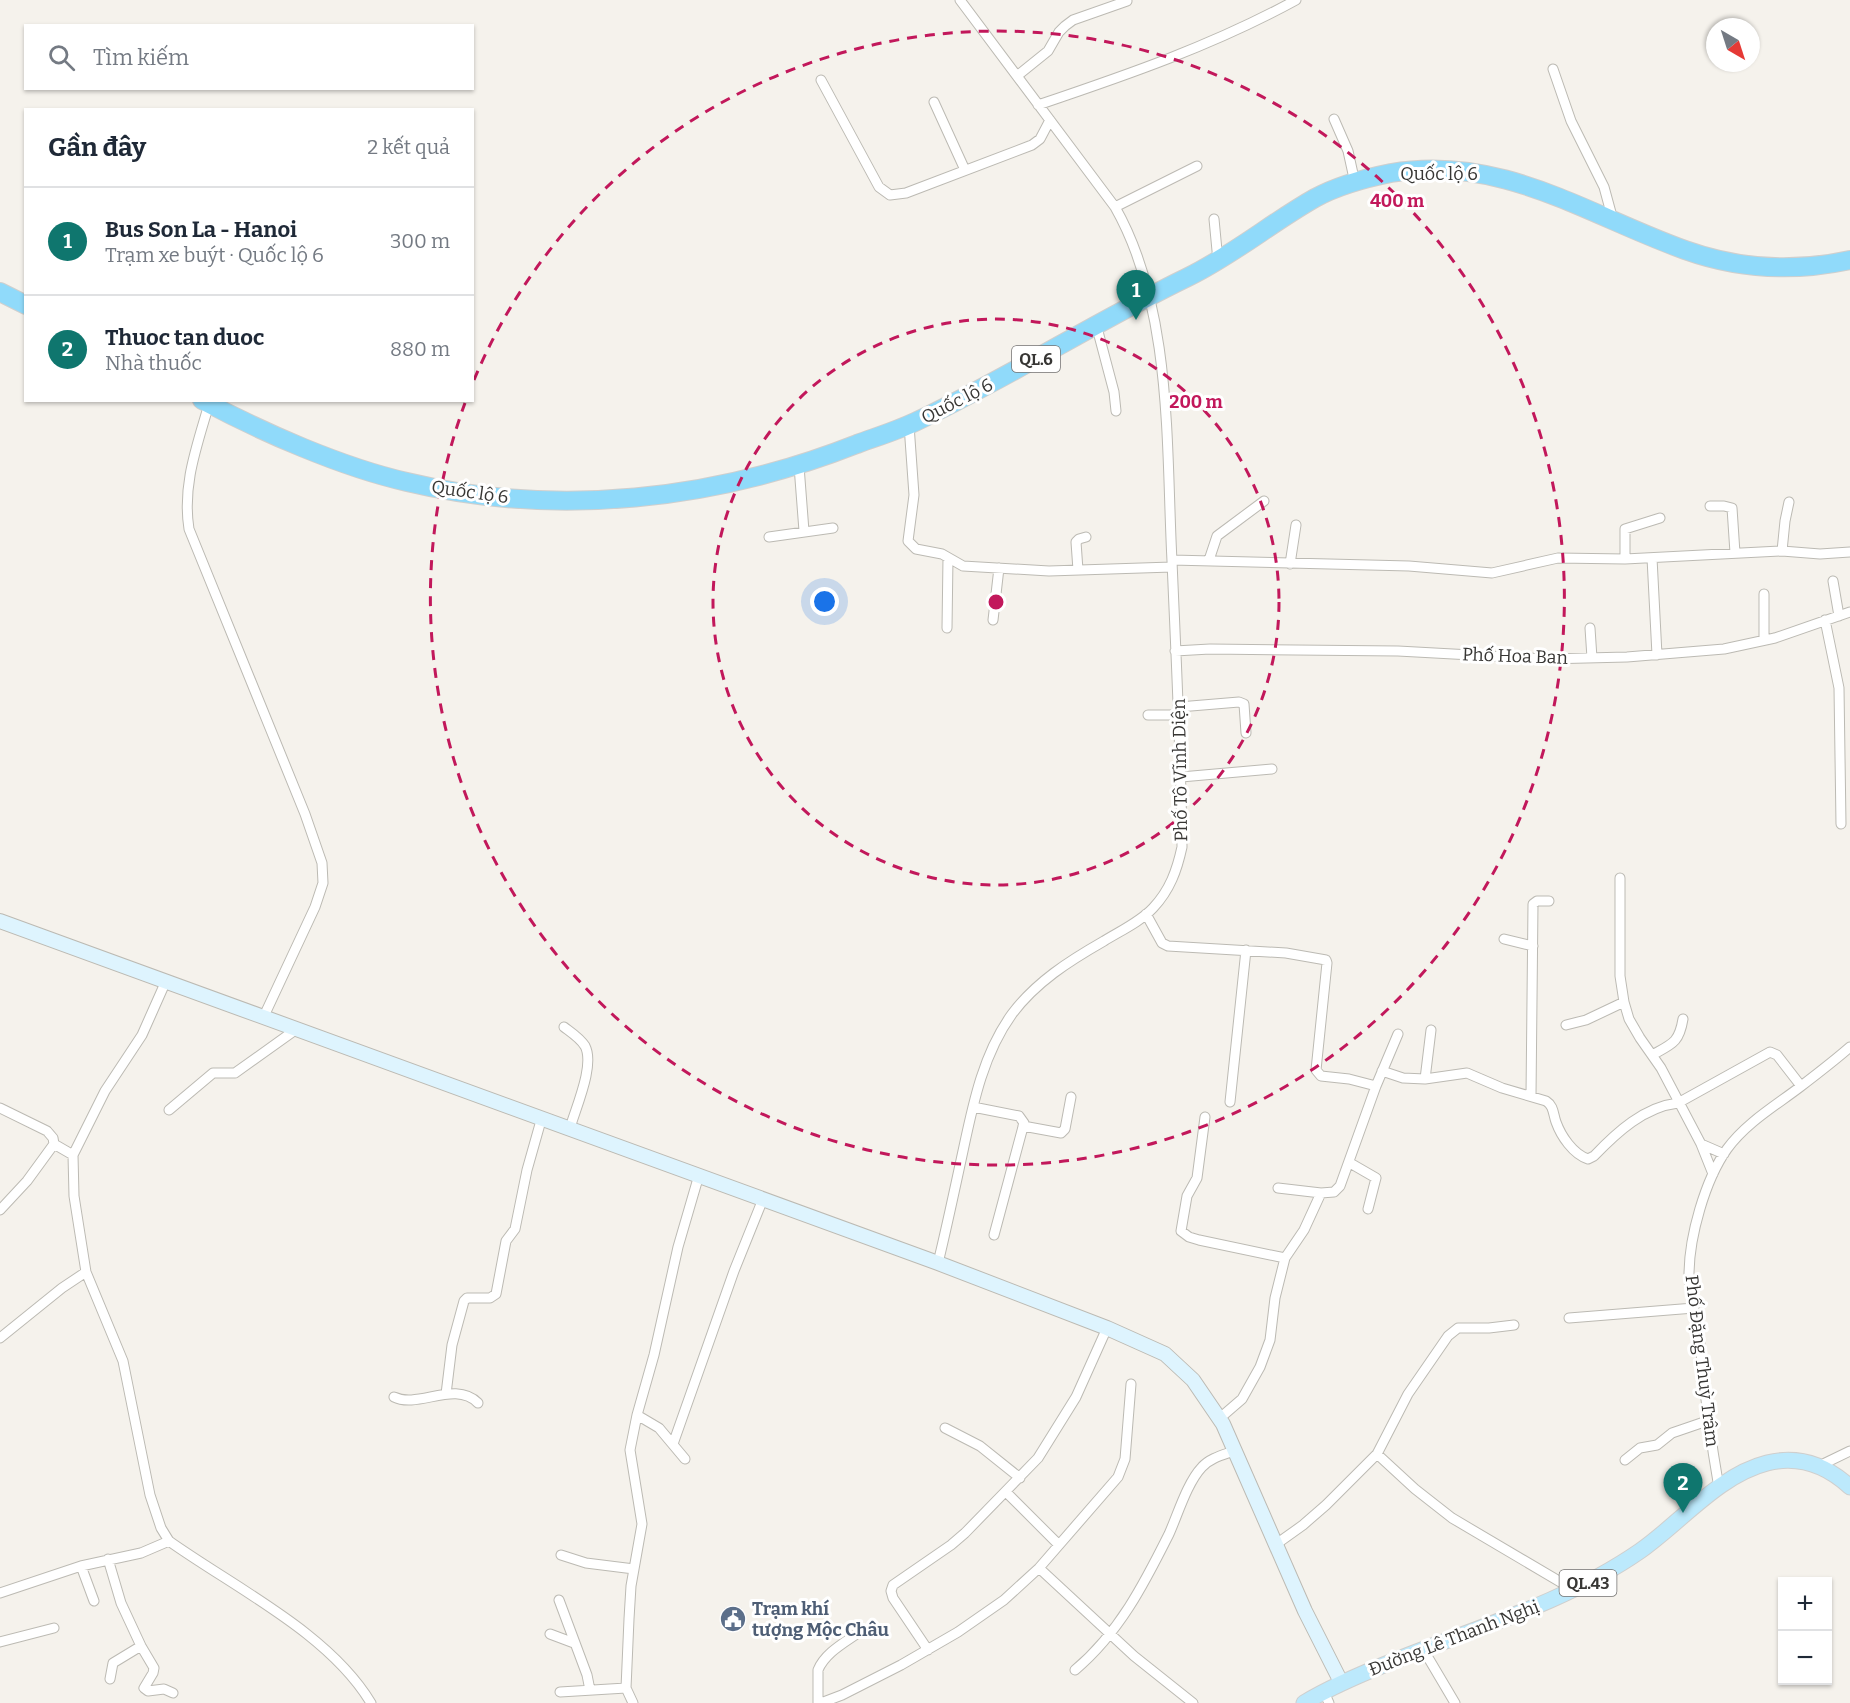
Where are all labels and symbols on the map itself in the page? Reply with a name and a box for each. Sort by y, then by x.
north arrow [1706,18,1760,72]
street label: Quốc lộ 6 [1400,163,1478,185]
text: 400 m [1370,190,1424,212]
pin: 1 [1116,270,1156,320]
road number: QL.6 [1012,346,1060,372]
street label: Quốc lộ 6 [918,374,996,428]
text: 200 m [1169,391,1223,413]
street label: Quốc lộ 6 [430,476,510,508]
your location [810,587,839,616]
centre of rings [986,592,1006,612]
street label: Phố Hoa Ban [1462,643,1569,669]
street label: Phố Tô Vĩnh Diện [1168,698,1192,842]
street label: Phố Đặng Thuỳ Trâm [1681,1274,1723,1448]
pin: 2 [1664,1464,1702,1513]
road number: QL.43 [1560,1570,1616,1596]
street label: Đường Lê Thanh Nghị [1366,1595,1542,1681]
place label: Trạm khí tượng Mộc Châu [752,1598,890,1641]
public building icon: Trạm khí tượng Mộc Châu [718,1604,748,1634]

